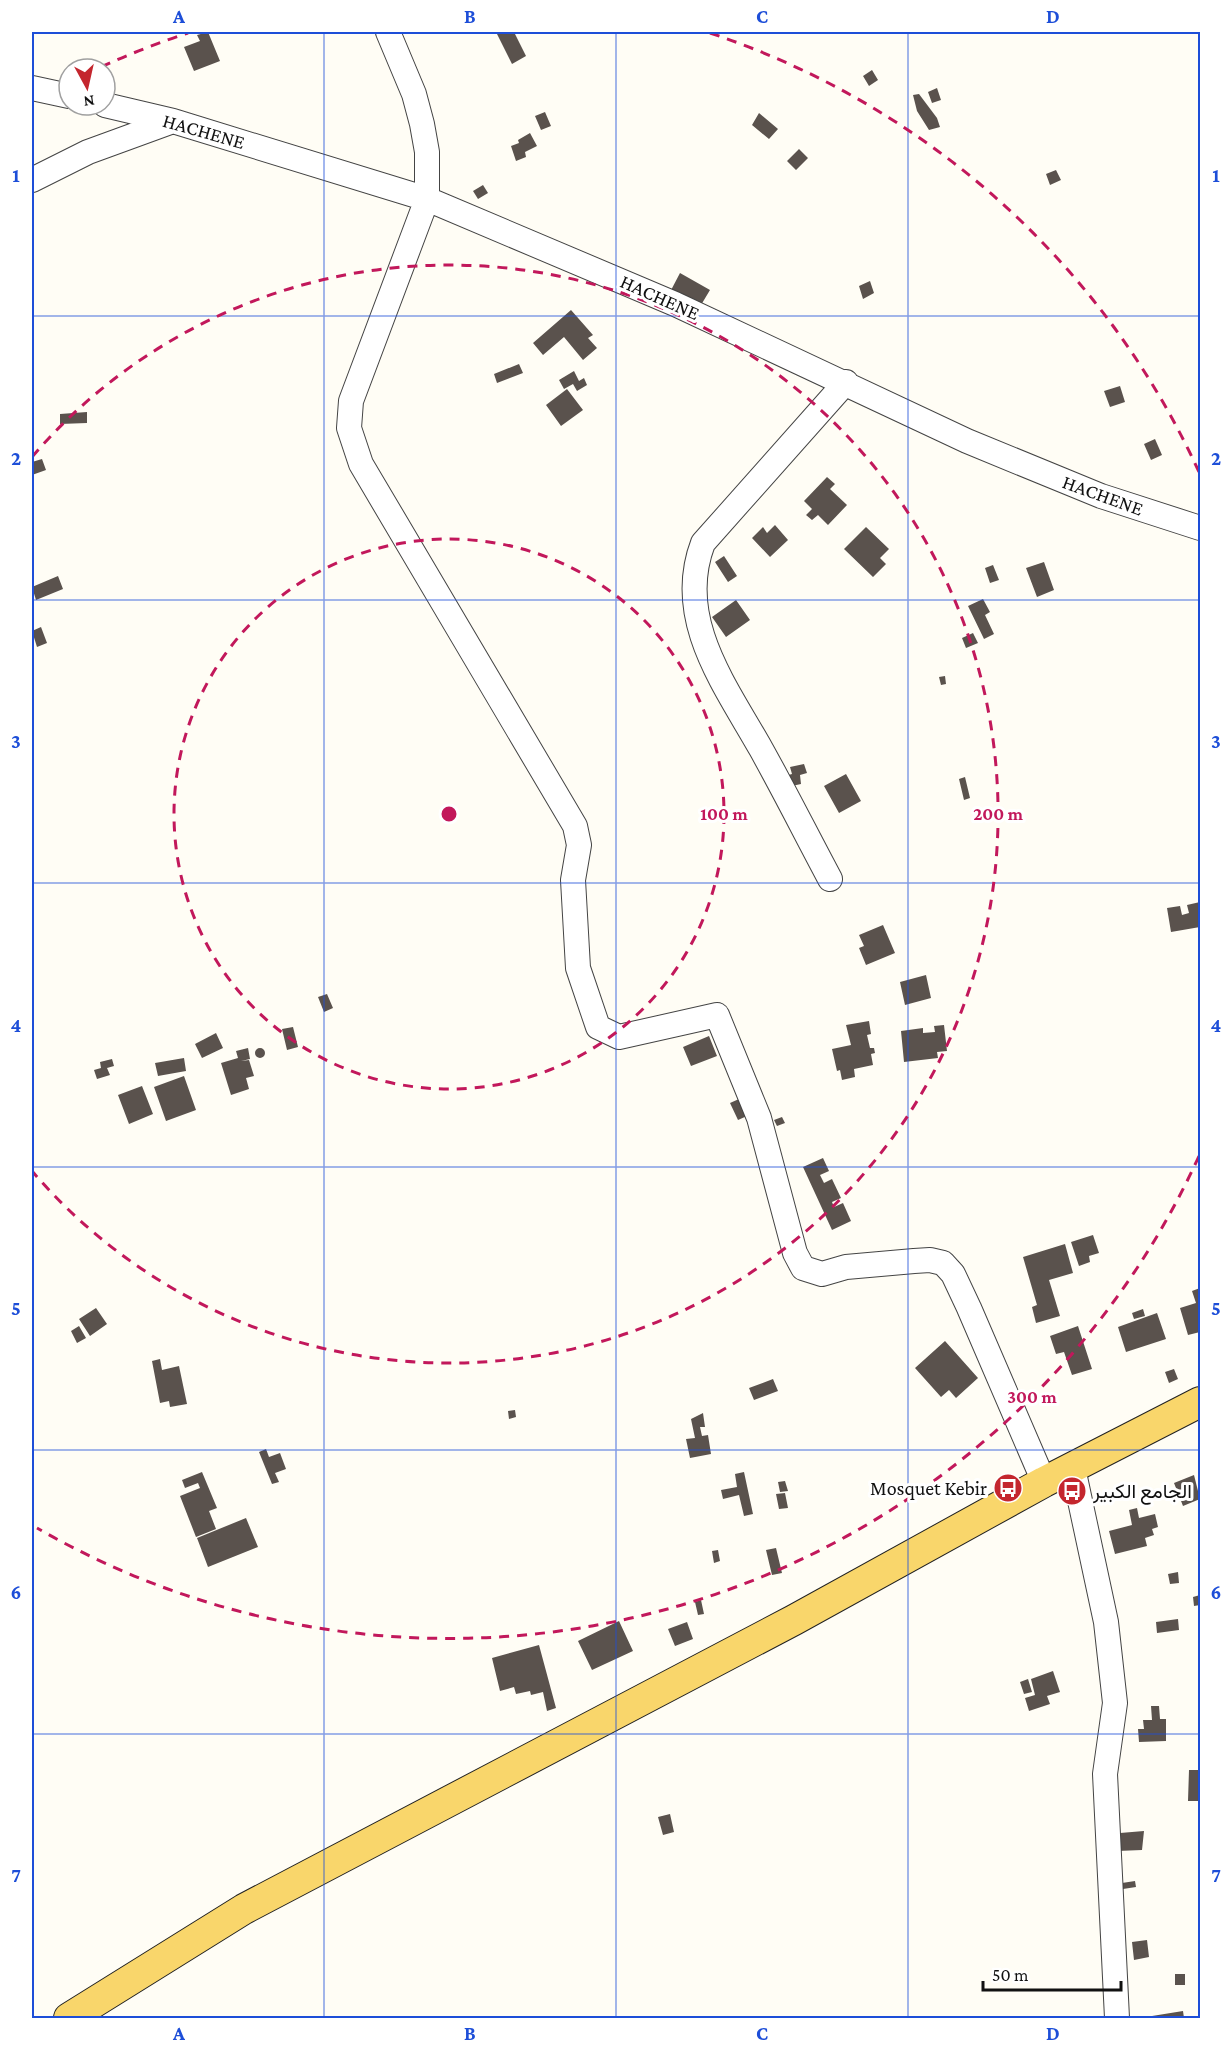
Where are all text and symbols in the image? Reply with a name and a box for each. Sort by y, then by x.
text: A [172,5,186,27]
text: B [464,5,476,27]
text: C [756,5,768,27]
text: D [1046,5,1060,27]
north arrow [57,57,117,117]
text: N [82,92,96,111]
street label: HACHENE [160,109,248,153]
text: 1 [12,164,20,186]
text: 1 [1212,164,1220,186]
street label: HACHENE [617,270,703,324]
text: 2 [11,447,21,469]
text: 2 [1211,447,1221,469]
street label: HACHENE [1060,470,1146,520]
text: 3 [11,730,21,752]
text: 3 [1211,730,1221,752]
centre of rings [439,804,459,824]
text: 100 m [700,804,748,824]
text: 200 m [973,804,1024,824]
text: 4 [11,1014,22,1036]
text: 4 [1211,1014,1222,1036]
text: 5 [11,1297,21,1319]
text: 5 [1211,1297,1221,1319]
text: 300 m [1007,1387,1057,1407]
bus stop icon: Mosquet Kebir [992,1472,1024,1504]
bus stop icon: الجامع الكبير [1056,1475,1088,1507]
place label: Mosquet Kebir [870,1477,987,1500]
place label: الجامع الكبير [1092,1480,1192,1505]
text: 6 [11,1581,21,1603]
text: 6 [1211,1581,1221,1603]
text: 7 [11,1864,21,1886]
text: 7 [1211,1864,1221,1886]
scale bar [983,1954,1121,1992]
text: 50 m [992,1965,1029,1985]
text: A [172,2022,186,2044]
text: B [464,2022,476,2044]
text: C [756,2022,768,2044]
text: D [1046,2022,1060,2044]

